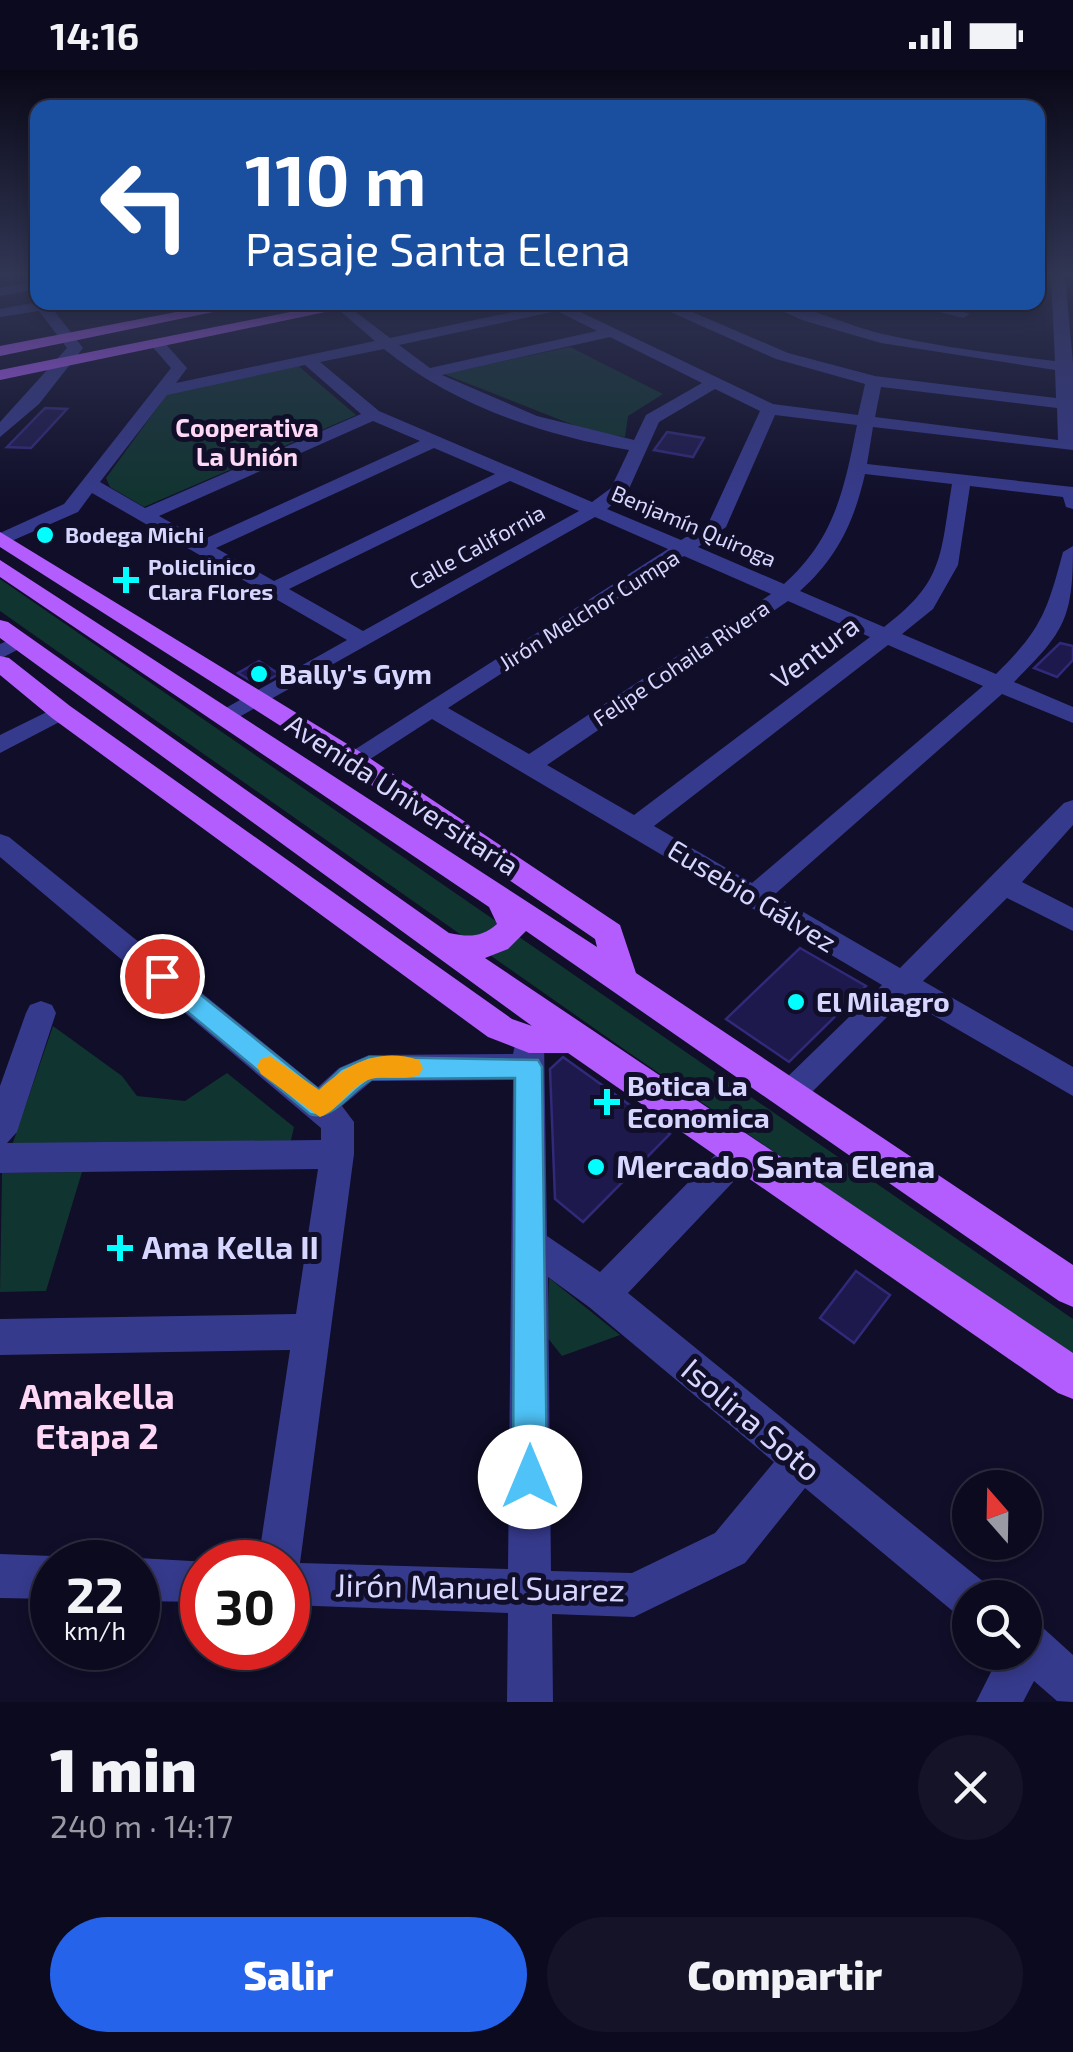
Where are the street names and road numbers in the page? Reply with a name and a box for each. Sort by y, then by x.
street label: Benjamín Quiroga [608,479,781,572]
street label: Calle California [404,498,549,594]
street label: Jirón Melchor Cumpa [493,543,683,675]
street label: Felipe Cohaila Rivera [587,594,774,731]
street label: Ventura [764,607,865,695]
street label: Avenida Universitaria [280,706,525,882]
street label: Eusebio Gálvez [662,831,843,959]
street label: Isolina Soto [675,1349,830,1488]
street label: Jirón Manuel Suarez [335,1564,626,1608]

